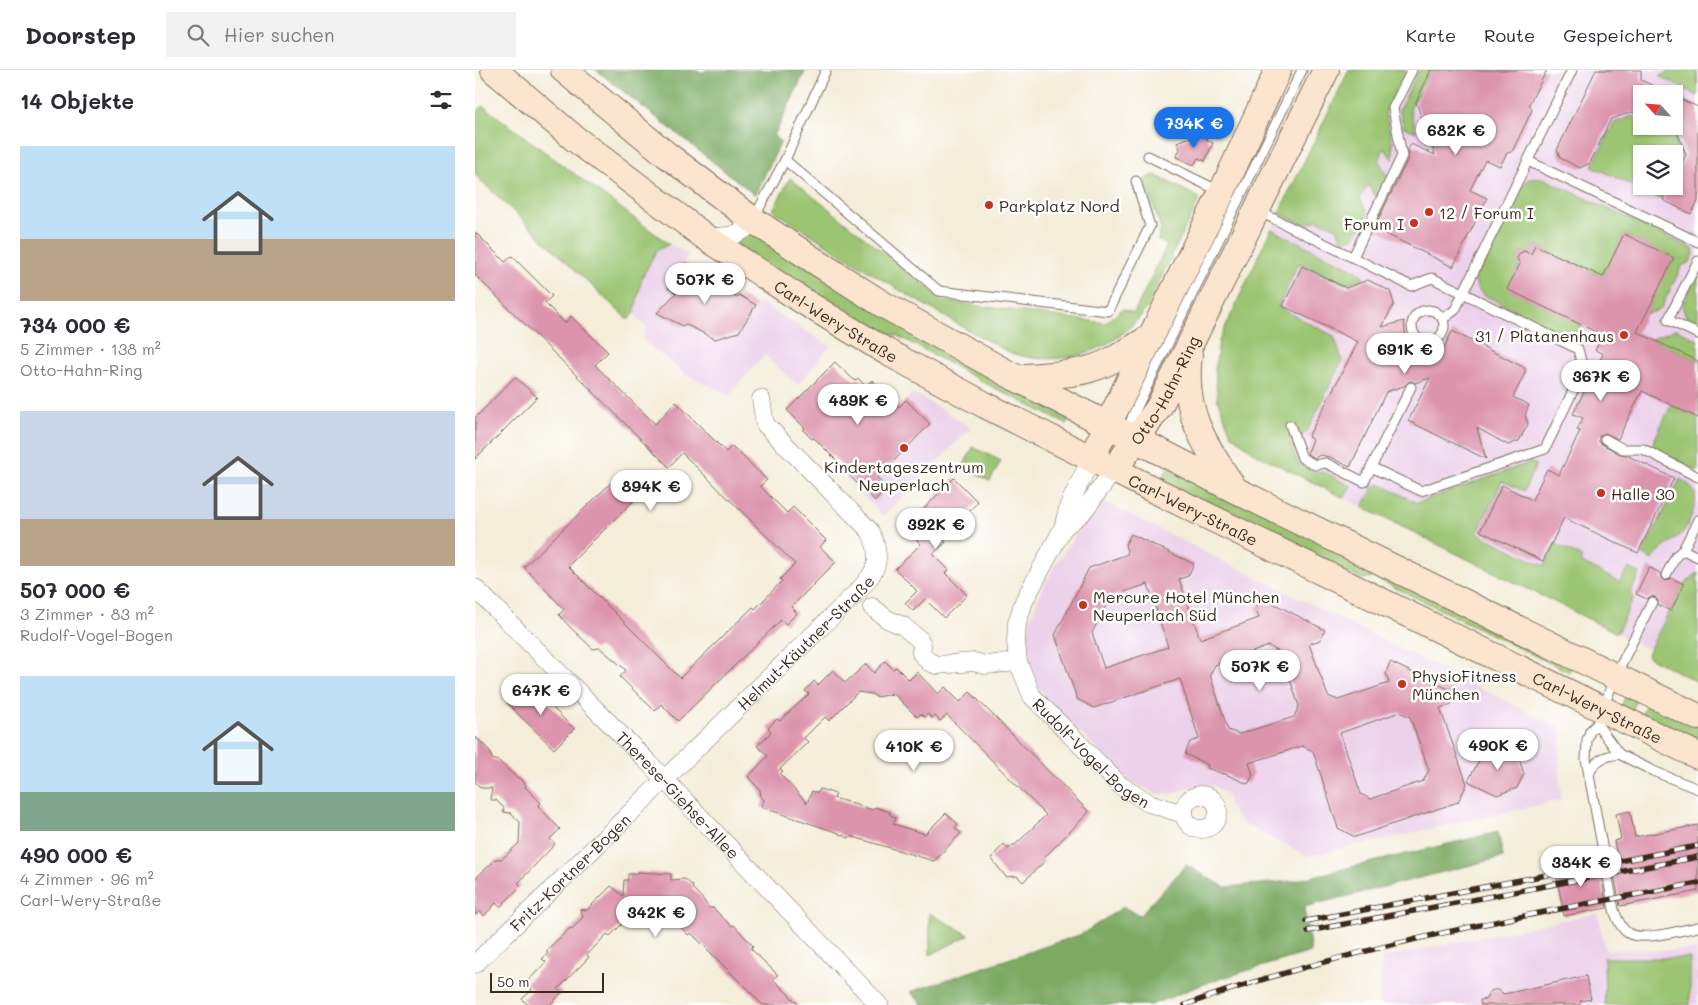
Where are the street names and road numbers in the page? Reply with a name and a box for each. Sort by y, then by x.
street label: Carl-Wery-Straße [770,275,902,367]
street label: Otto-Hahn-Ring [1125,332,1203,449]
street label: Carl-Wery-Straße [1125,469,1262,550]
street label: Helmut-Käutner-Straße [732,571,878,714]
street label: Carl-Wery-Straße [1530,666,1666,747]
street label: Rudolf-Vogel-Bogen [1029,693,1154,812]
street label: Therese-Giehse-Allee [612,726,745,863]
street label: Fritz-Kortner-Bogen [505,809,634,935]

